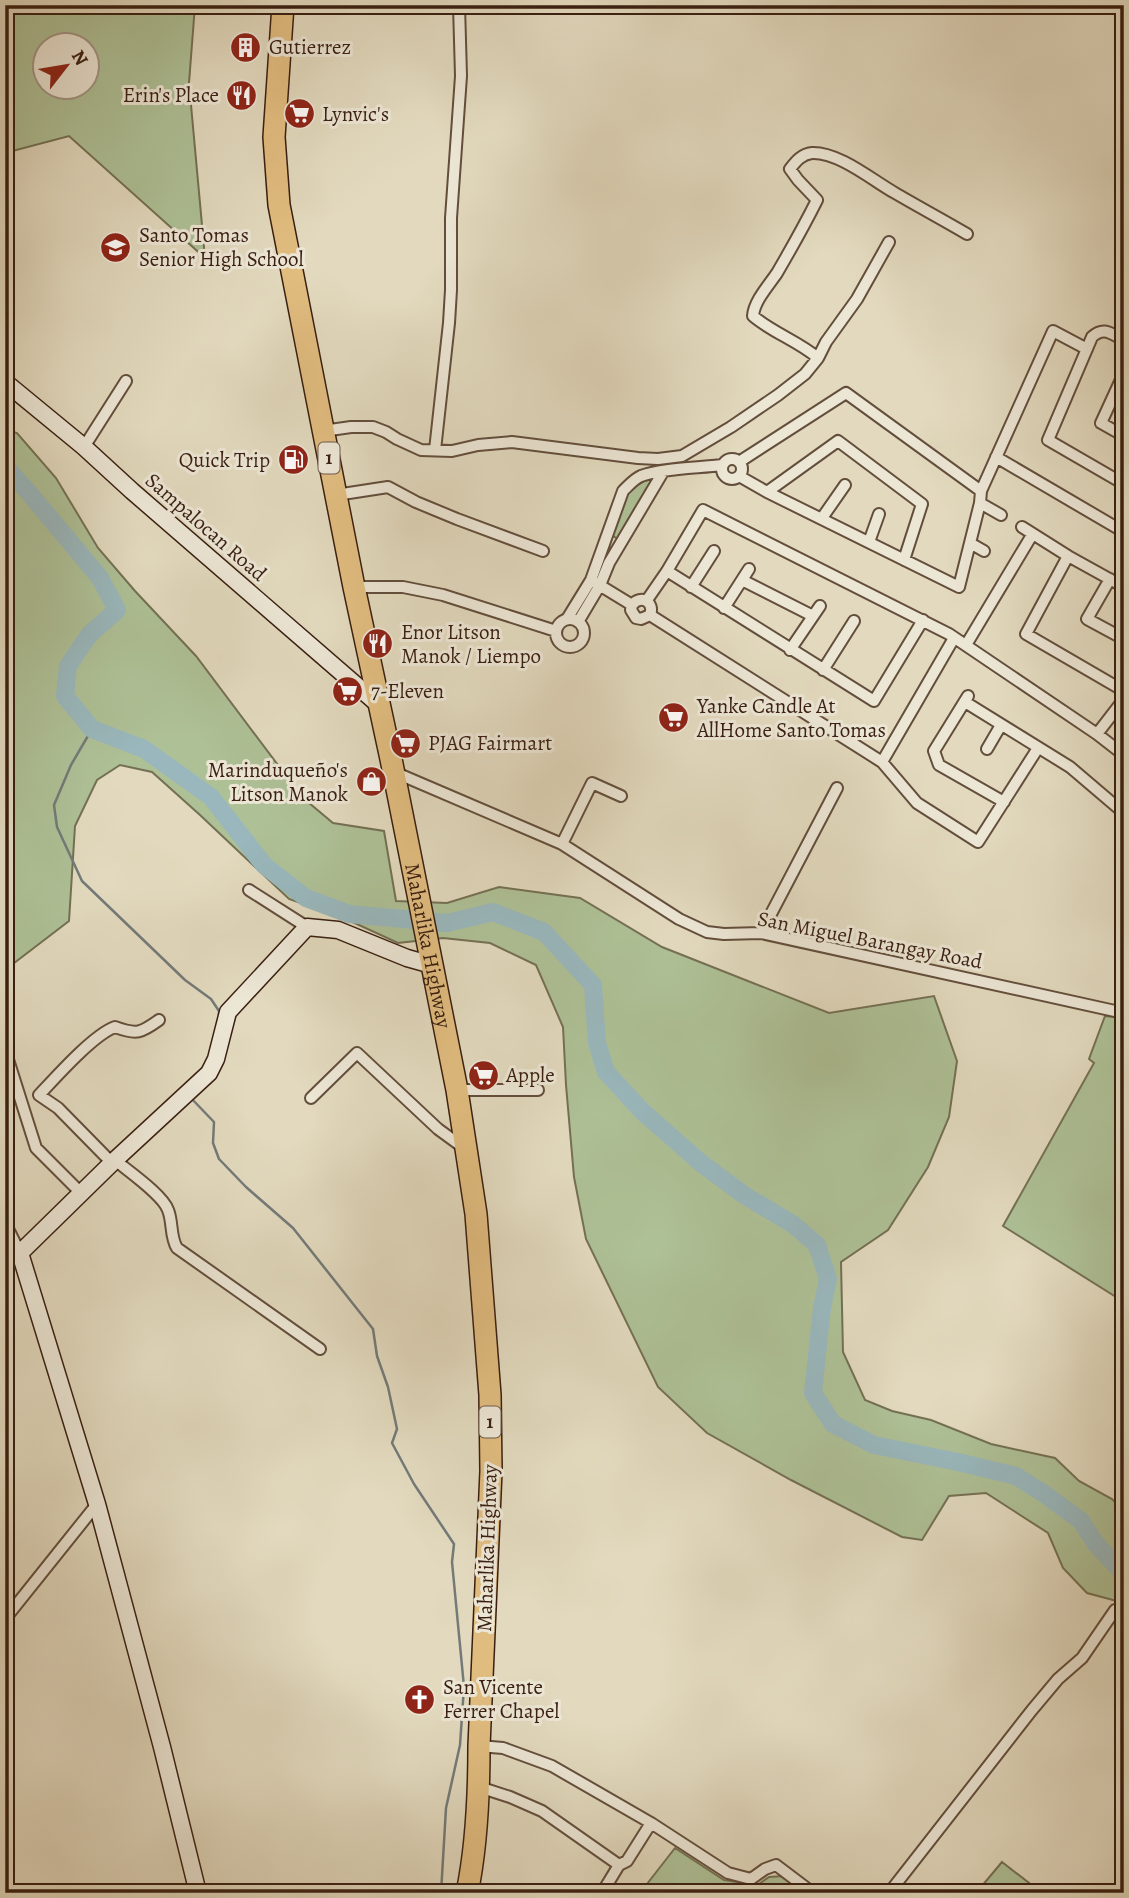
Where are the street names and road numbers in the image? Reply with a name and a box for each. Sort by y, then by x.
road number: 1 [318,442,340,474]
street label: Sampalocan Road [139,466,273,588]
street label: Maharlika Highway [398,861,458,1031]
street label: San Miguel Barangay Road [755,904,986,976]
road number: 1 [480,1406,500,1438]
street label: Maharlika Highway [470,1463,504,1632]

